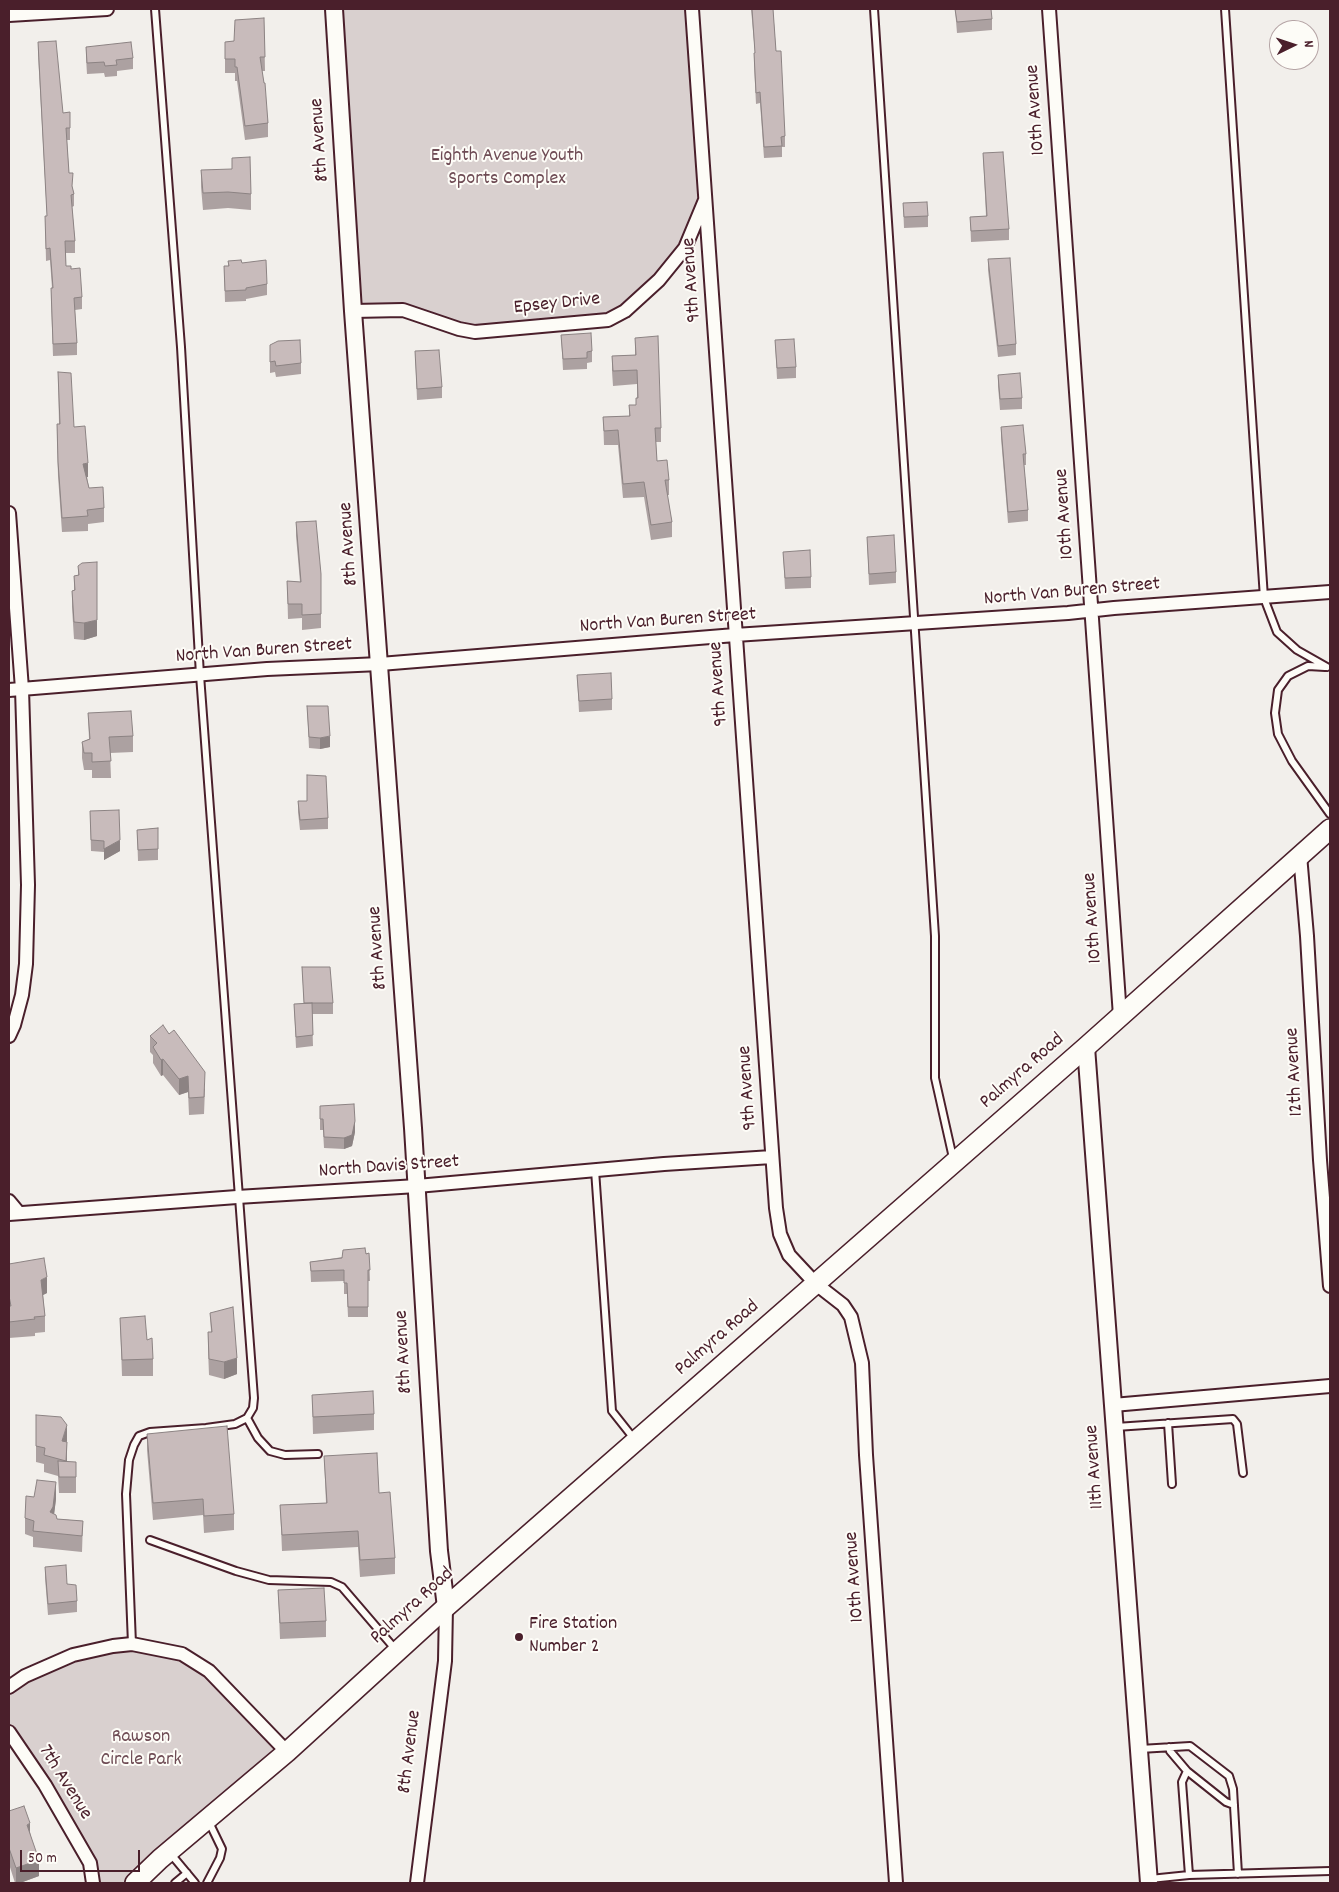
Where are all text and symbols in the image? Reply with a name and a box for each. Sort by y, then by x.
north arrow [1269,20,1319,70]
text: N [1298,40,1318,48]
street label: 10th Avenue [1022,64,1052,156]
street label: 8th Avenue [306,97,336,183]
park label: Eighth Avenue Youth Sports Complex [431,145,583,192]
street label: 9th Avenue [678,237,708,323]
street label: Epsey Drive [513,289,601,321]
street label: 10th Avenue [1051,468,1081,560]
street label: 8th Avenue [335,501,365,587]
street label: North Van Buren Street [983,573,1161,613]
street label: North Van Buren Street [579,604,757,640]
street label: North Van Buren Street [175,634,353,670]
street label: 9th Avenue [705,641,735,727]
street label: 10th Avenue [1079,872,1109,964]
street label: 8th Avenue [364,905,394,991]
street label: 12th Avenue [1282,1027,1310,1117]
street label: Palmyra Road [976,1029,1070,1115]
street label: 9th Avenue [734,1045,764,1131]
street label: North Davis Street [318,1151,460,1185]
street label: Palmyra Road [671,1296,765,1382]
street label: 8th Avenue [391,1309,419,1395]
street label: 11th Avenue [1081,1424,1111,1510]
street label: 10th Avenue [841,1531,871,1623]
street label: Palmyra Road [366,1563,460,1651]
place label: Fire Station Number 2 [529,1613,617,1660]
marker: Fire Station Number 2 [513,1631,525,1643]
street label: 8th Avenue [394,1709,428,1795]
park label: Rawson Circle Park [100,1726,182,1773]
street label: 7th Avenue [32,1741,96,1825]
scale bar [22,1840,142,1872]
text: 50 m [28,1848,57,1870]

